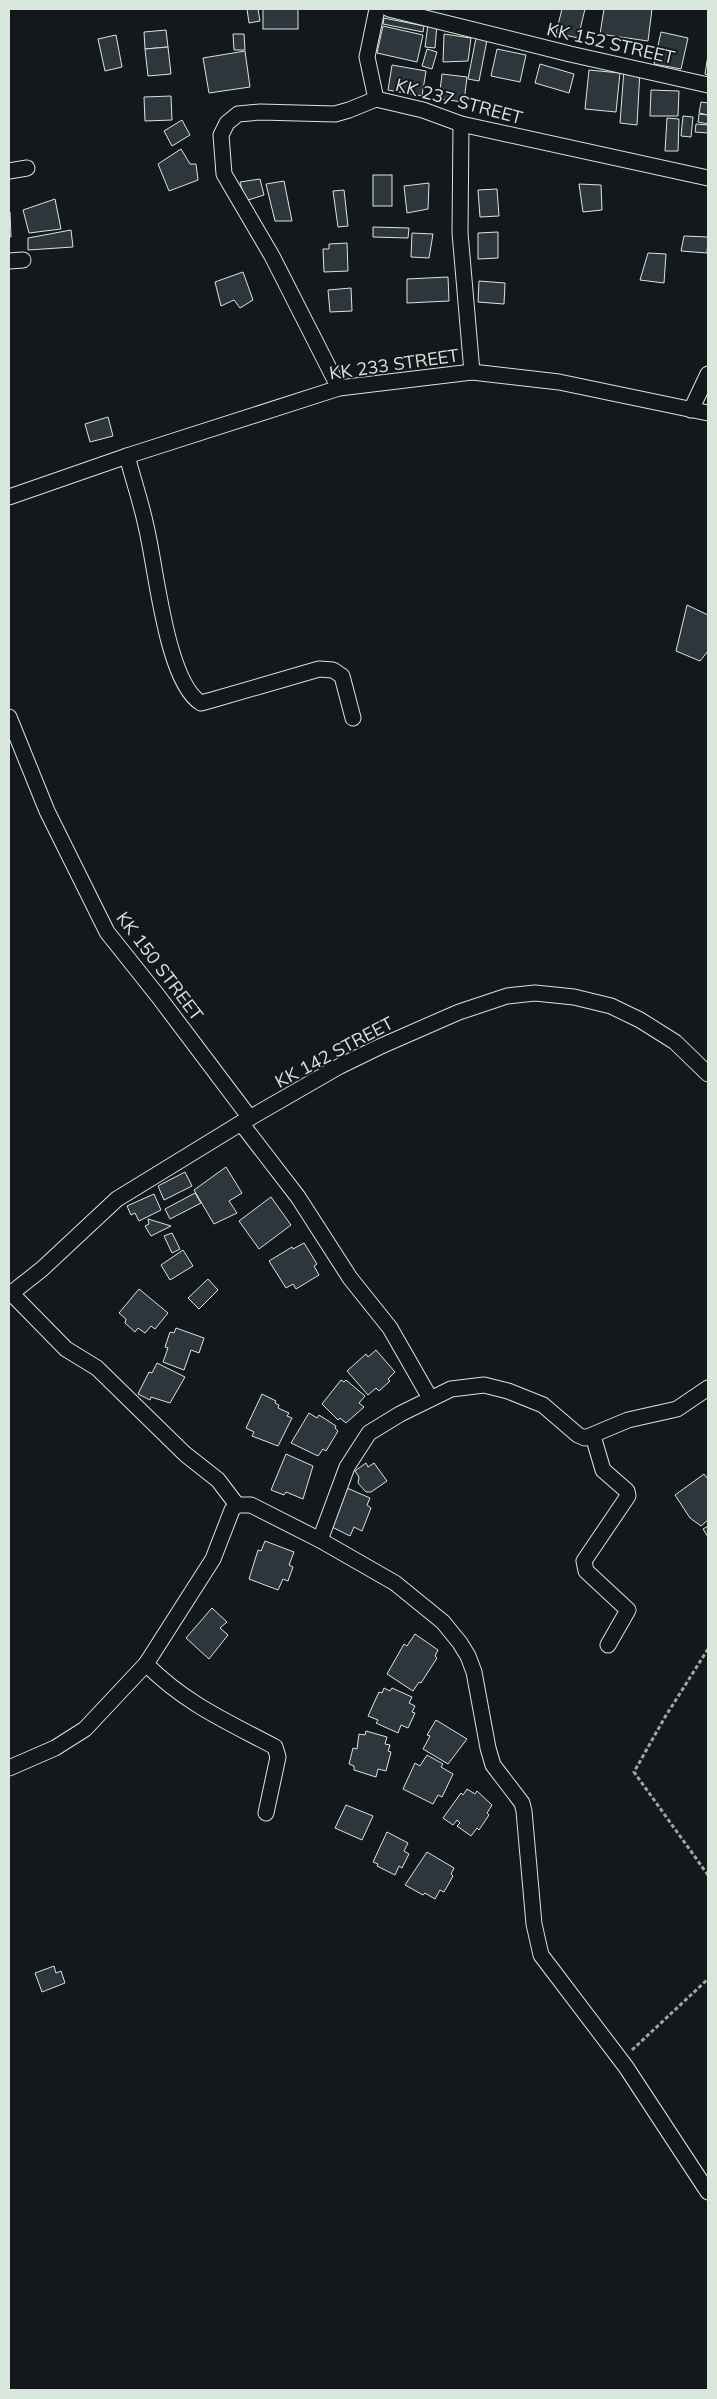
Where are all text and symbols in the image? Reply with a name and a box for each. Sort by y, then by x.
street label: KK 152 STREET [545,17,677,69]
street label: KK 237 STREET [393,73,525,129]
street label: KK 233 STREET [328,343,460,384]
street label: KK 150 STREET [111,907,209,1025]
street label: KK 142 STREET [271,1011,397,1093]

